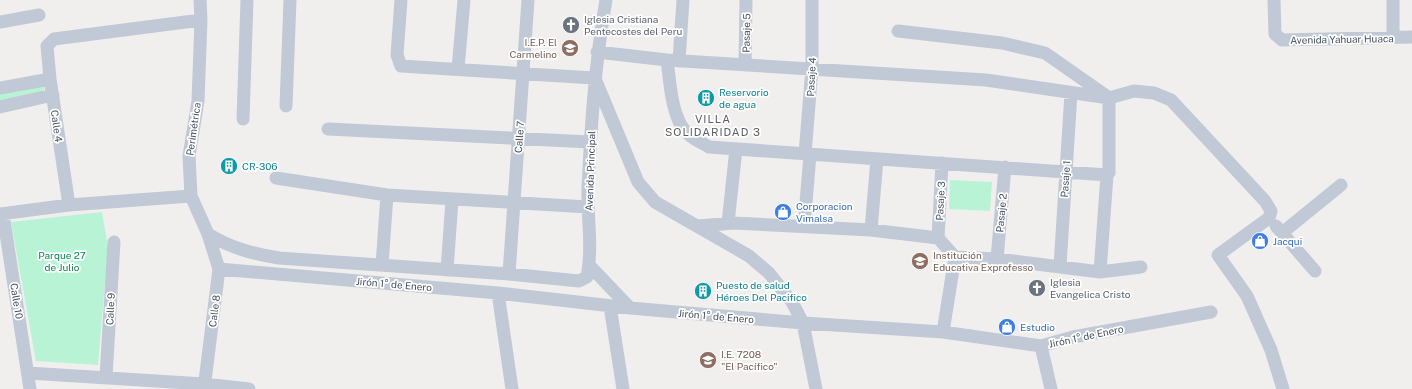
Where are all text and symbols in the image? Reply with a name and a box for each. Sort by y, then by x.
place label: Iglesia Cristiana Pentecostes del Peru [584,13,683,37]
street label: Pasaje 5 [740,13,752,53]
church icon: Iglesia Cristiana Pentecostes del Peru [561,15,581,35]
street label: Avenida Yahuar Huaca [1290,32,1394,46]
place label: I.E.P. El Carmelino [509,36,557,60]
school or university icon: I.E.P. El Carmelino [560,38,580,58]
street label: Pasaje 4 [804,57,818,97]
place label: Reservorio de agua [719,86,769,110]
building icon: Reservorio de agua [696,88,716,108]
street label: Perimétrica [183,102,203,156]
street label: Calle 4 [49,109,65,143]
district label: VILLA SOLIDARIDAD 3 [665,113,761,138]
street label: Calle 7 [512,121,526,153]
street label: Avenida Principal [583,131,597,211]
building icon: CR-306 [219,156,239,176]
place label: CR-306 [242,160,278,172]
street label: Pasaje 1 [1058,160,1072,198]
street label: Pasaje 3 [933,181,947,221]
street label: Pasaje 2 [993,193,1009,233]
place label: Corporacion Vimalsa [796,200,853,224]
shop icon: Corporacion Vimalsa [773,202,793,222]
shop icon: Jacqui [1250,231,1270,251]
place label: Jacqui [1273,235,1302,247]
park label: Parque 27 de Julio [38,249,86,273]
place label: Institución Educativa Exprofesso [933,249,1033,273]
school or university icon: Institución Educativa Exprofesso [910,251,930,271]
street label: Jirón 1° de Enero [356,275,433,293]
place label: Iglesia Evangelica Cristo [1050,276,1131,300]
church icon: Iglesia Evangelica Cristo [1027,278,1047,298]
place label: Puesto de salud Héroes Del Pacifico [716,279,807,303]
building icon: Puesto de salud Héroes Del Pacifico [693,281,713,301]
street label: Calle 10 [8,282,26,320]
street label: Calle 9 [103,293,117,325]
street label: Calle 8 [206,294,222,328]
street label: Jirón 1° de Enero [678,307,755,325]
shop icon: Estudio [997,317,1017,337]
place label: Estudio [1020,321,1055,333]
street label: Jirón 1° de Enero [1048,322,1125,350]
place label: I.E. 7208 "El Pacífico" [721,348,777,372]
school or university icon: I.E. 7208 "El Pacífico" [698,350,718,370]

